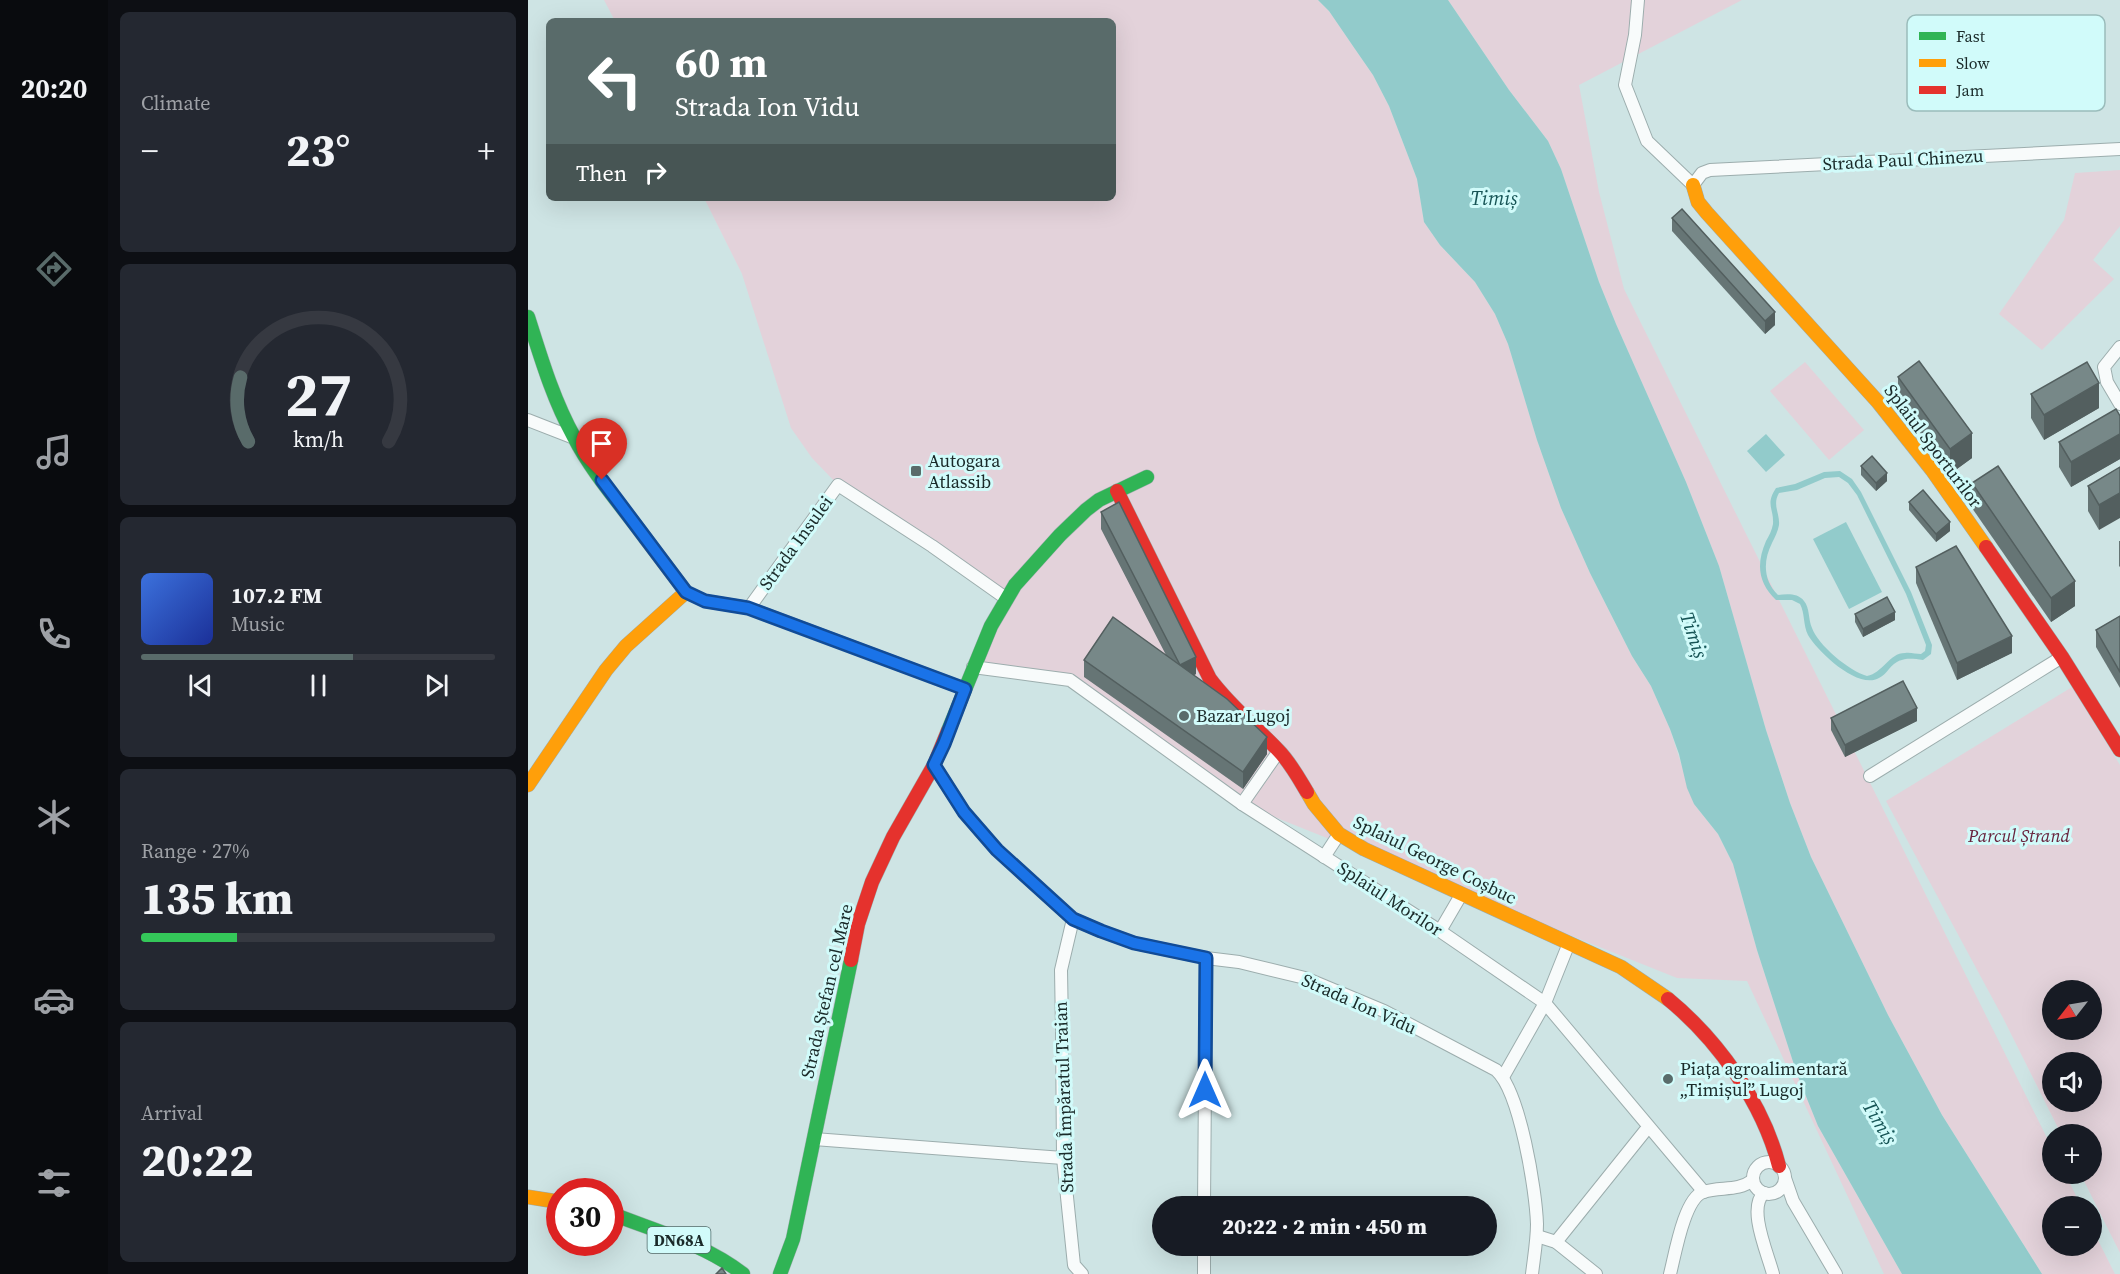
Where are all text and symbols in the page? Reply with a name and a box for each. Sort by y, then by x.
legend [1907,15,2105,111]
text: Fast [1956,25,1986,47]
text: 60 m [675,33,768,91]
icon: left [576,42,654,120]
text: Slow [1956,52,1991,74]
text: 20:20 [21,70,87,107]
text: Jam [1955,79,1984,101]
text: Strada Ion Vidu [675,88,860,125]
text: Climate [141,89,210,117]
text: 23° [286,119,350,181]
text: − [141,128,159,173]
text: + [477,128,495,173]
street label: Strada Paul Chinezu [1822,143,1984,176]
icon: right [639,156,672,189]
text: Then [576,158,627,188]
water label: Timiș [1470,184,1518,212]
icon: directions [33,248,75,290]
text: 27 [284,351,352,437]
street label: Splaiul Sporturilor [1879,379,1988,513]
pin [576,418,627,480]
text: km/h [292,425,344,454]
icon: arrive [585,427,618,460]
icon: music [33,431,75,473]
place label: Autogara Atlassib [928,448,1001,494]
marker: Autogara Atlassib [909,464,923,478]
street label: Strada Insulei [753,491,838,595]
text: 107.2 FM [231,580,322,610]
water label: Timiș [1673,608,1715,663]
text: Music [231,610,285,638]
icon: phone [33,613,75,655]
icon: previous [184,669,217,702]
icon: pause [302,669,335,702]
icon: next [420,669,453,702]
place label: Bazar Lugoj [1196,703,1290,728]
marker: Bazar Lugoj [1177,709,1191,723]
icon: climate [33,796,75,838]
street label: Splaiul George Coșbuc [1349,809,1521,910]
park label: Parcul Ștrand [1967,823,2071,848]
text: Range · 27% [141,837,250,865]
street label: Splaiul Morilor [1333,855,1448,942]
text: 135 km [141,867,293,929]
street label: Strada Ștefan cel Mare [794,901,859,1081]
street label: Strada Ion Vidu [1298,967,1421,1040]
icon: car [33,979,75,1021]
north arrow [2042,980,2102,1040]
map controls [2042,980,2102,1256]
street label: Strada Împăratul Traian [1048,1001,1079,1193]
button: sound [2042,1052,2102,1112]
place label: Piața agroalimentară „Timișul” Lugoj [1680,1056,1849,1102]
position arrow [1173,1058,1237,1122]
marker: Piața agroalimentară „Timișul” Lugoj [1661,1072,1675,1086]
water label: Timiș [1856,1095,1905,1150]
text: Arrival [141,1099,203,1127]
button: + [2042,1124,2102,1184]
text: 20:22 [141,1129,254,1191]
icon: filters [33,1162,75,1204]
speed limit sign: 30 [546,1178,624,1256]
button: − [2042,1196,2102,1256]
text: 20:22 · 2 min · 450 m [1222,1211,1427,1241]
road number: DN68A [648,1227,710,1253]

